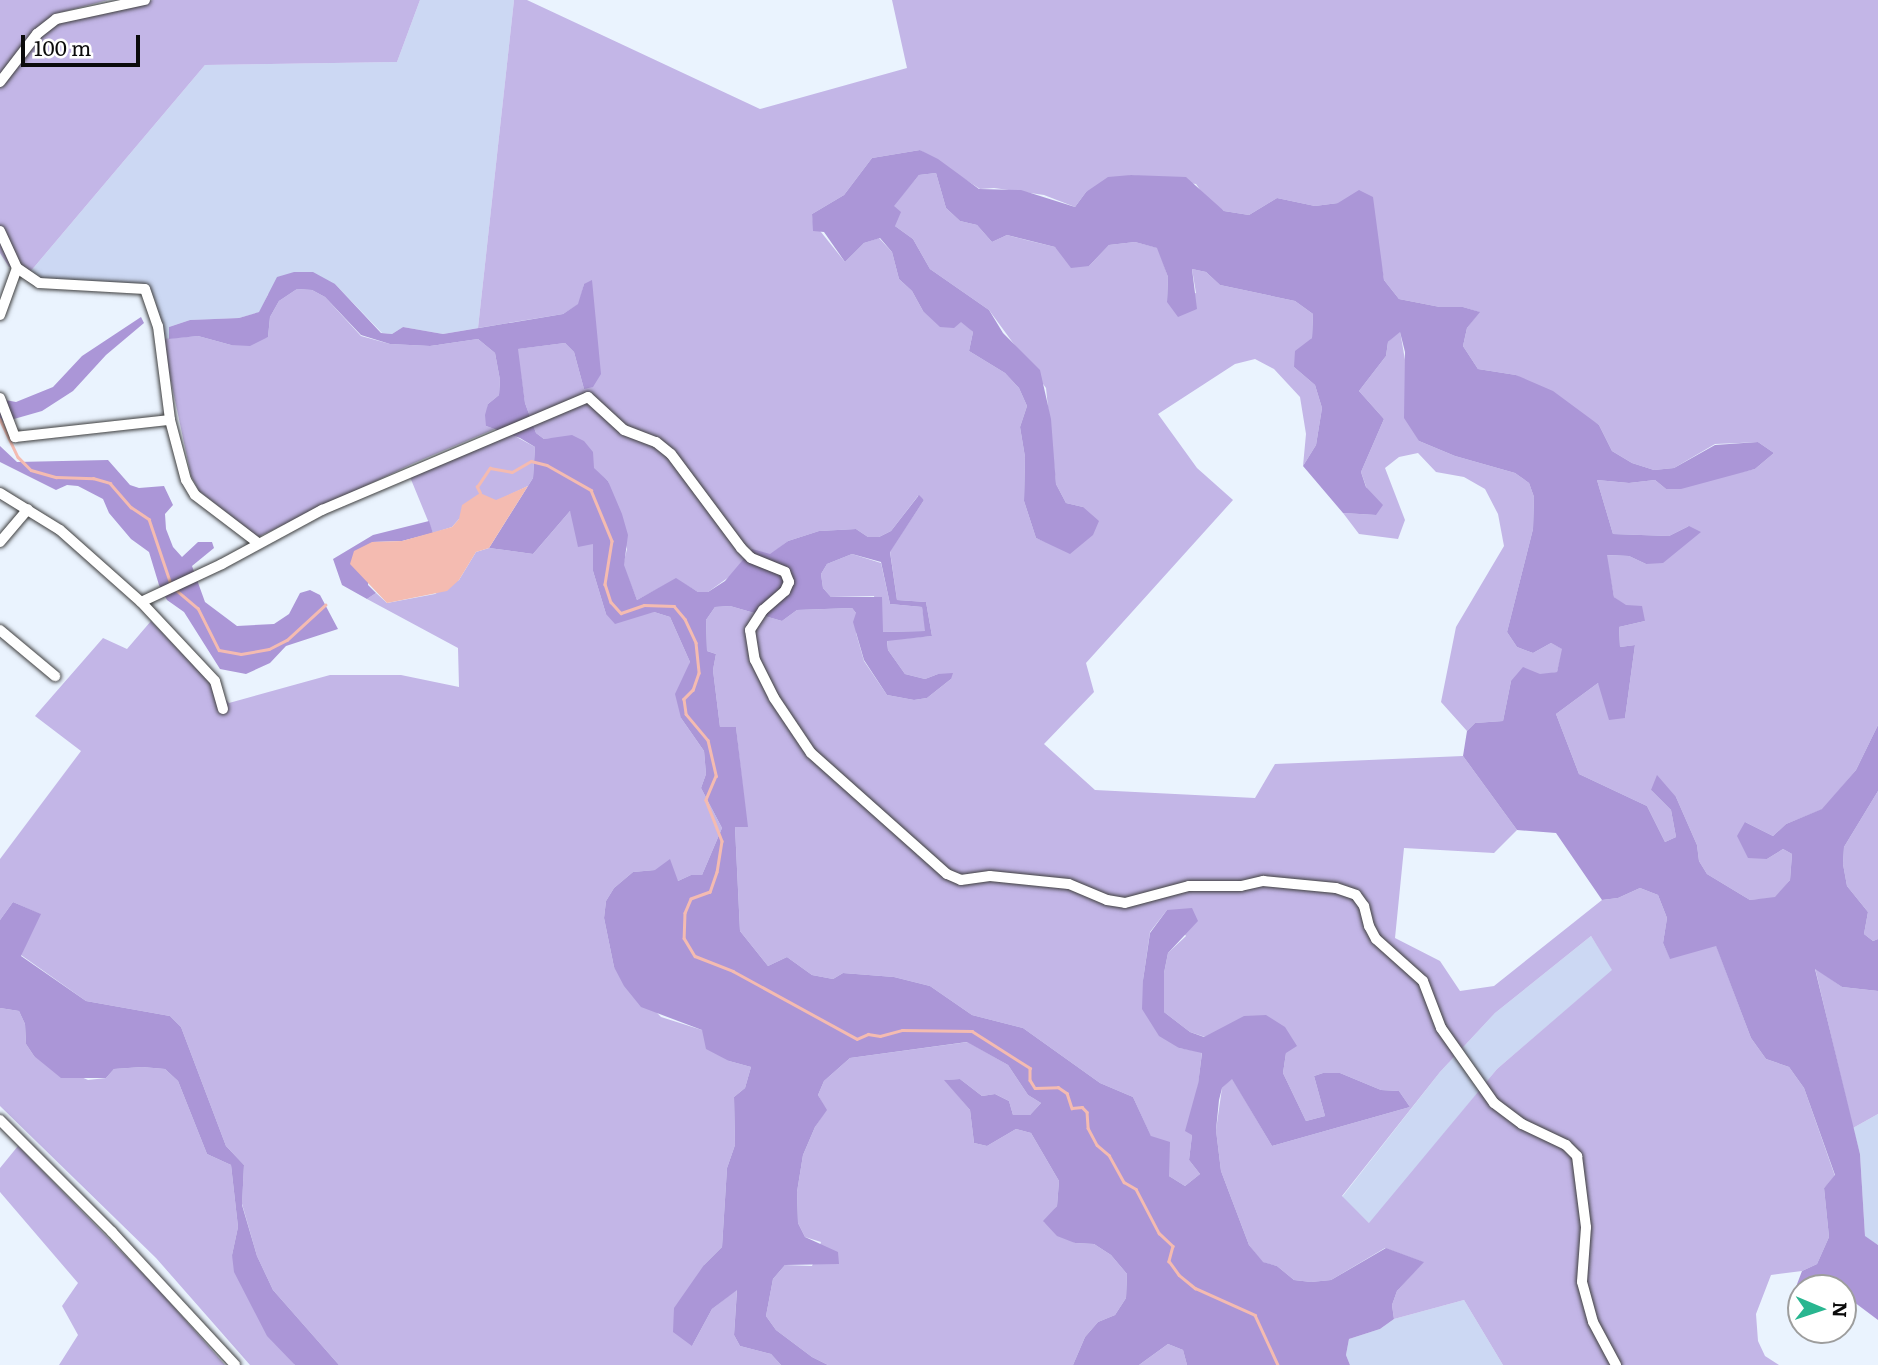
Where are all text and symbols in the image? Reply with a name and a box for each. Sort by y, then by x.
scale bar [24,21,144,65]
text: 100 m [34,31,91,62]
north arrow [1787,1274,1857,1344]
text: N [1827,1301,1855,1318]

